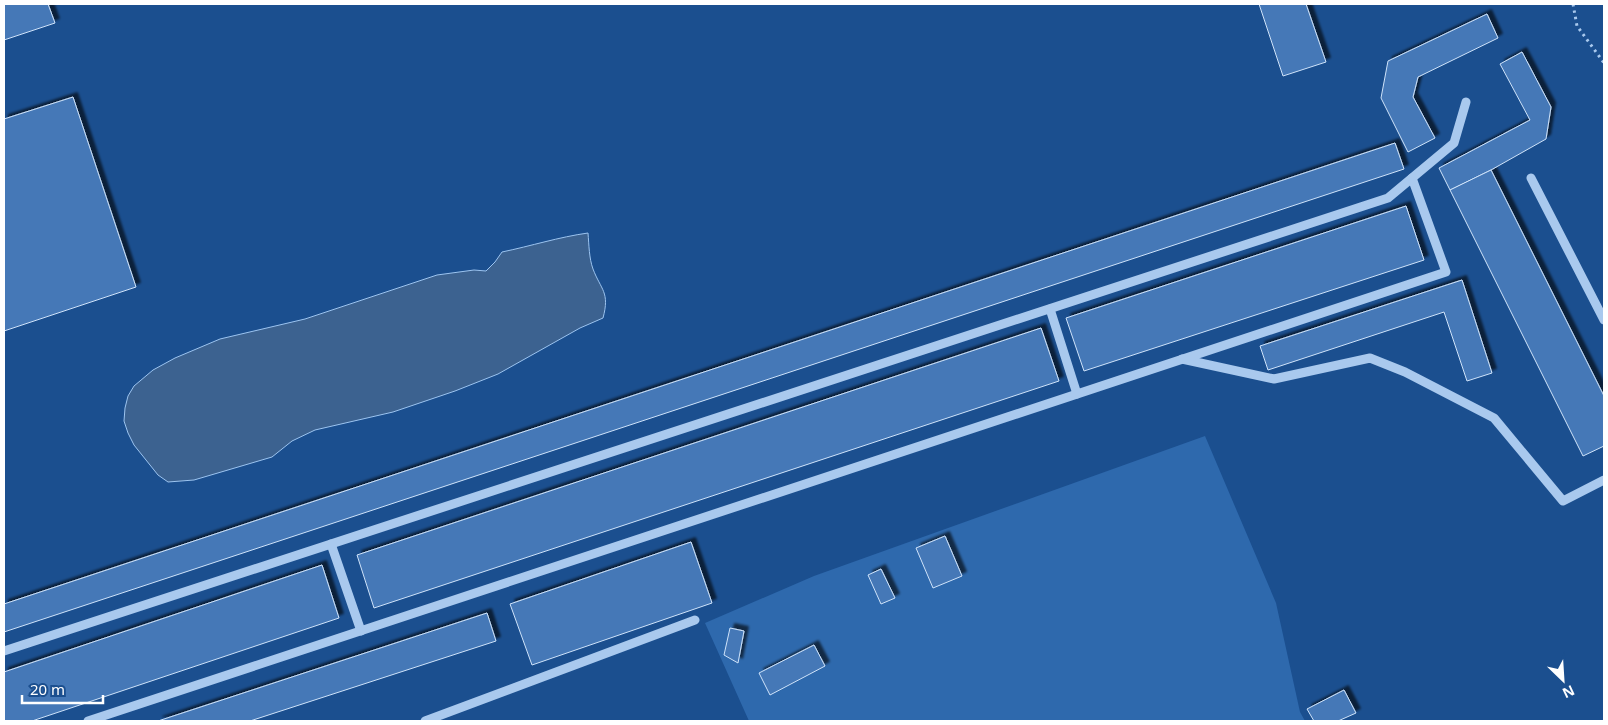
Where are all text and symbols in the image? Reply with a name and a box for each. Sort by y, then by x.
north arrow [1538,655,1588,705]
scale bar [22,672,104,704]
text: 20 m [30,679,65,699]
text: N [1560,681,1578,703]

